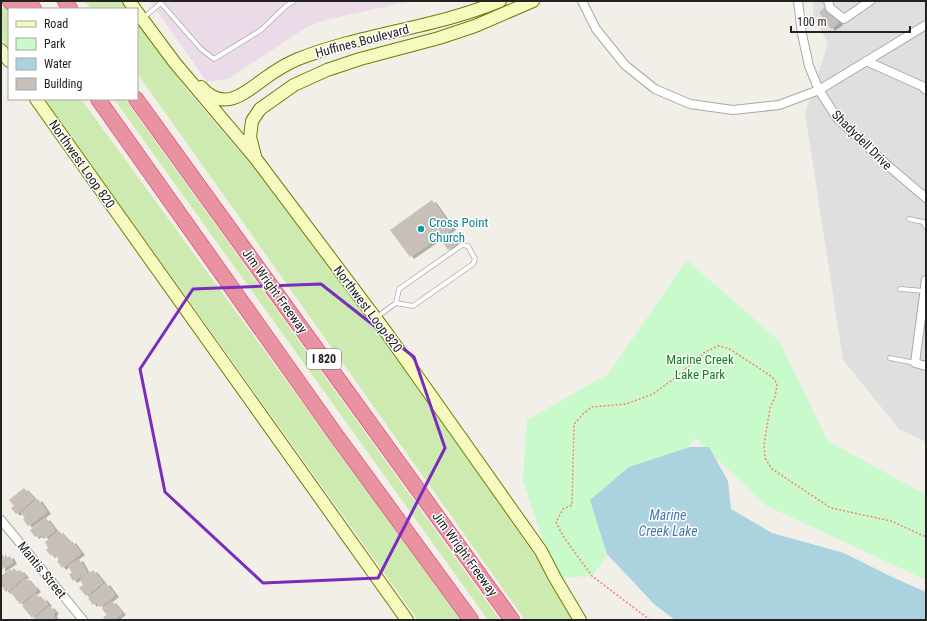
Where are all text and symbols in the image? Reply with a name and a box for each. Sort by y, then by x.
legend [8,8,138,100]
scale bar [791,8,910,34]
text: 100 m [797,15,827,29]
text: Road [44,17,68,31]
street label: Huffines Boulevard [314,21,410,61]
text: Park [44,37,66,51]
text: Water [44,57,72,71]
text: Building [44,77,82,91]
street label: Shadydell Drive [829,107,895,173]
street label: Northwest Loop 820 [46,117,118,211]
place label: Cross Point Church [429,215,488,245]
marker: Cross Point Church [416,224,426,234]
street label: Jim Wright Freeway [239,246,311,336]
street label: Northwest Loop 820 [331,263,405,355]
road number: I 820 [307,349,341,369]
park label: Marine Creek Lake Park [666,352,734,382]
water label: Marine Creek Lake [638,507,698,539]
street label: Jim Wright Freeway [429,509,501,599]
street label: Mantis Street [15,539,69,601]

